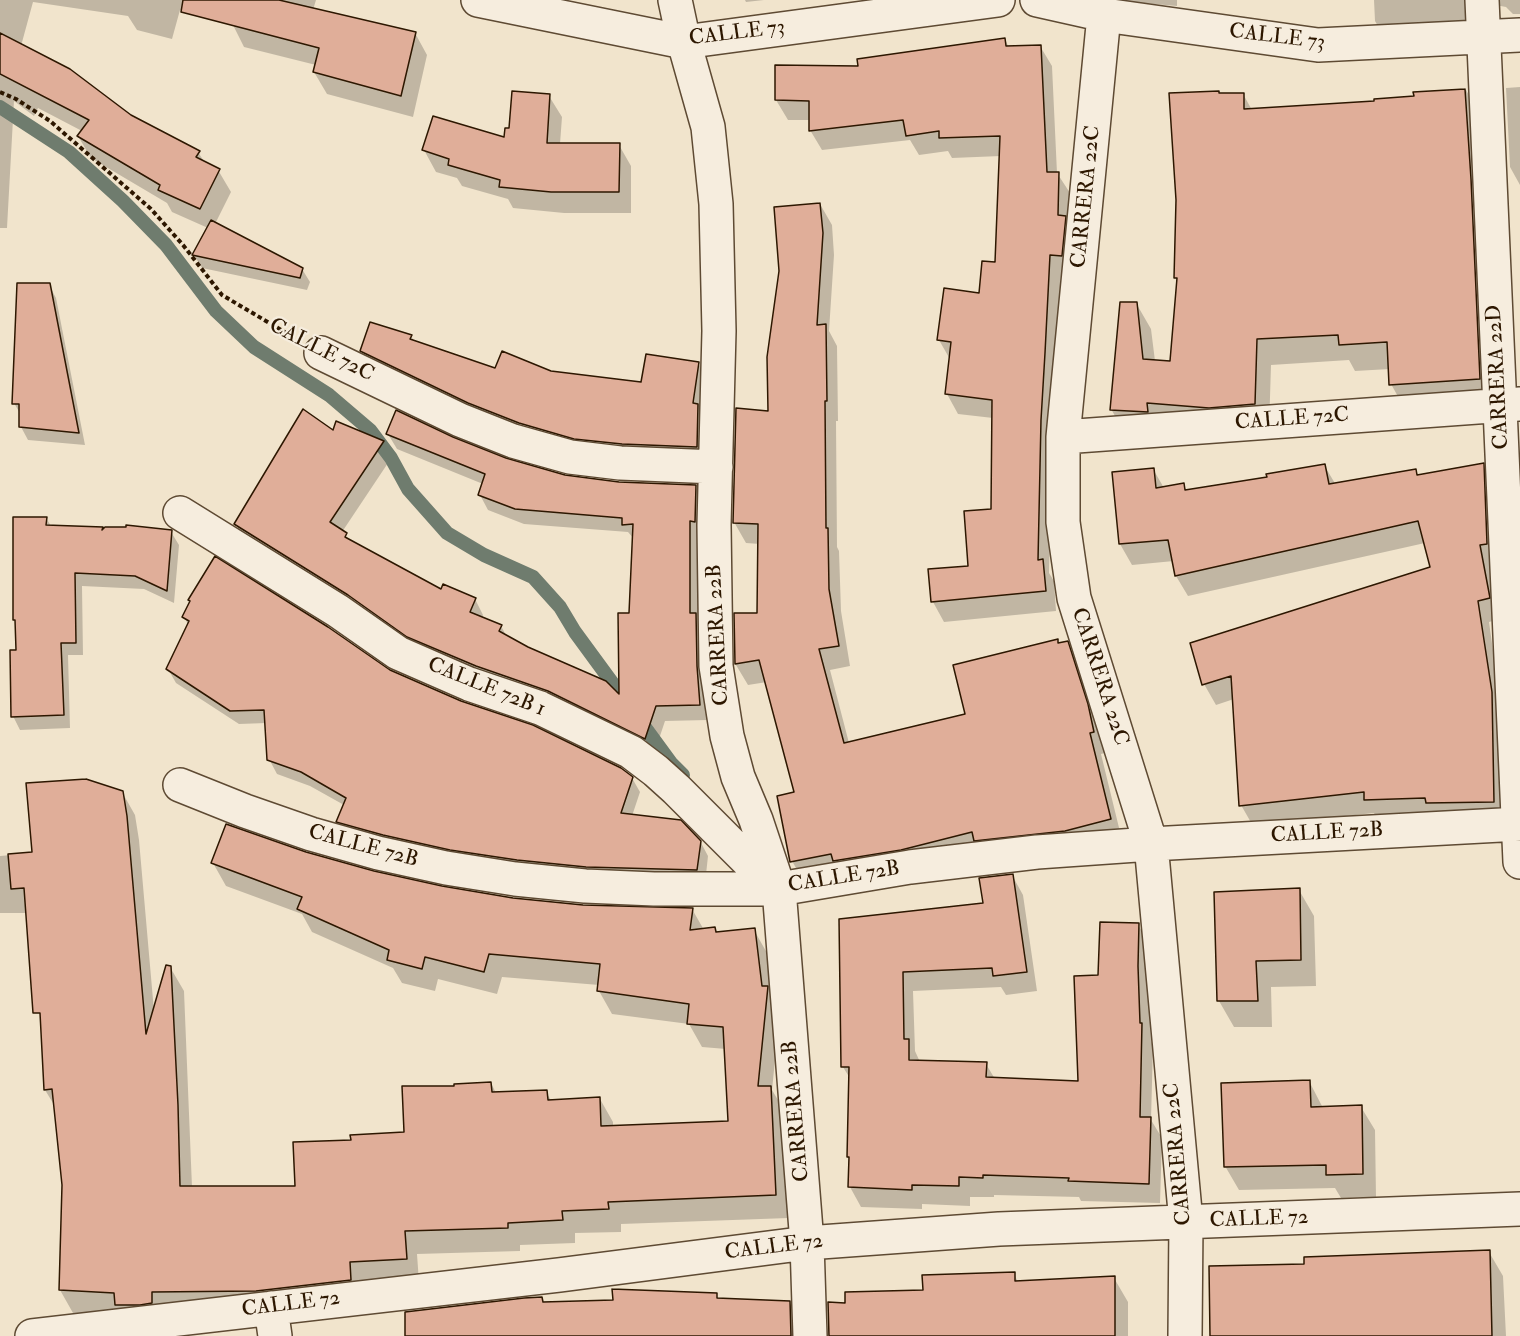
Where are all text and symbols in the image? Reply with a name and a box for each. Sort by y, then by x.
street label: CALLE 73 [688,16,786,52]
street label: CALLE 73 [1228,20,1326,56]
street label: CARRERA 22C [1067,124,1107,270]
street label: CARRERA 22D [1483,304,1515,450]
street label: CALLE 72C [264,314,378,388]
street label: CALLE 72C [1234,403,1350,437]
street label: CARRERA 22B [703,564,735,706]
street label: CARRERA 22C [1065,605,1133,749]
street label: CALLE 72B 1 [423,653,549,723]
street label: CALLE 72B [1270,818,1384,850]
street label: CALLE 72B [305,820,421,874]
street label: CALLE 72B [786,857,902,899]
street label: CARRERA 22B [778,1039,816,1183]
street label: CARRERA 22C [1160,1081,1198,1227]
street label: CALLE 72 [1209,1206,1309,1234]
street label: CALLE 72 [723,1229,825,1267]
street label: CALLE 72 [240,1286,342,1324]

